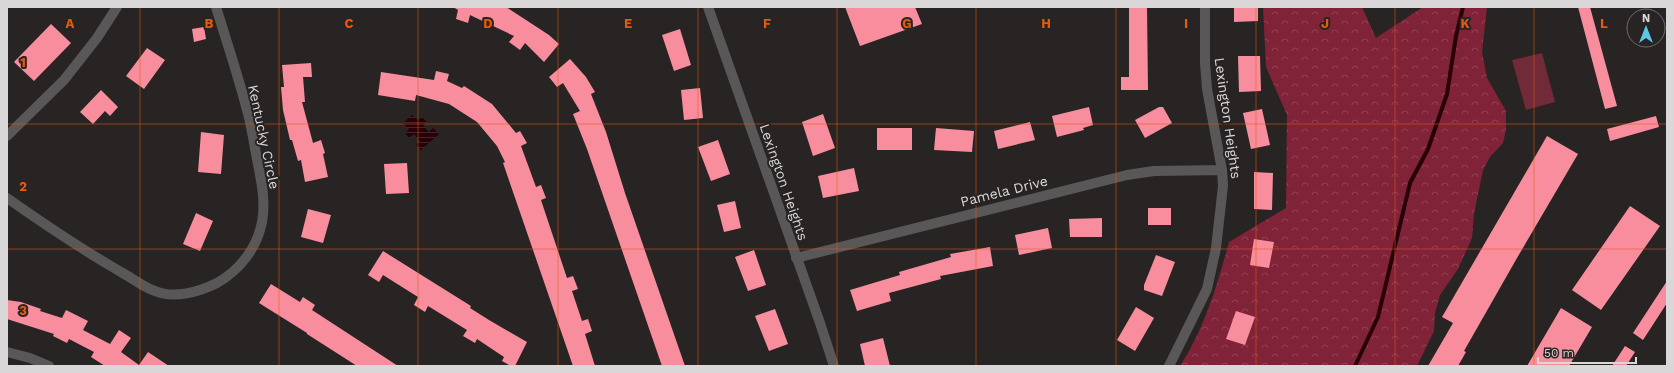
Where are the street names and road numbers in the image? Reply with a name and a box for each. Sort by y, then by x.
street label: Lexington Heights [1212,56,1244,180]
street label: Kentucky Circle [245,83,283,191]
street label: Lexington Heights [757,122,811,242]
street label: Pamela Drive [959,172,1049,210]

